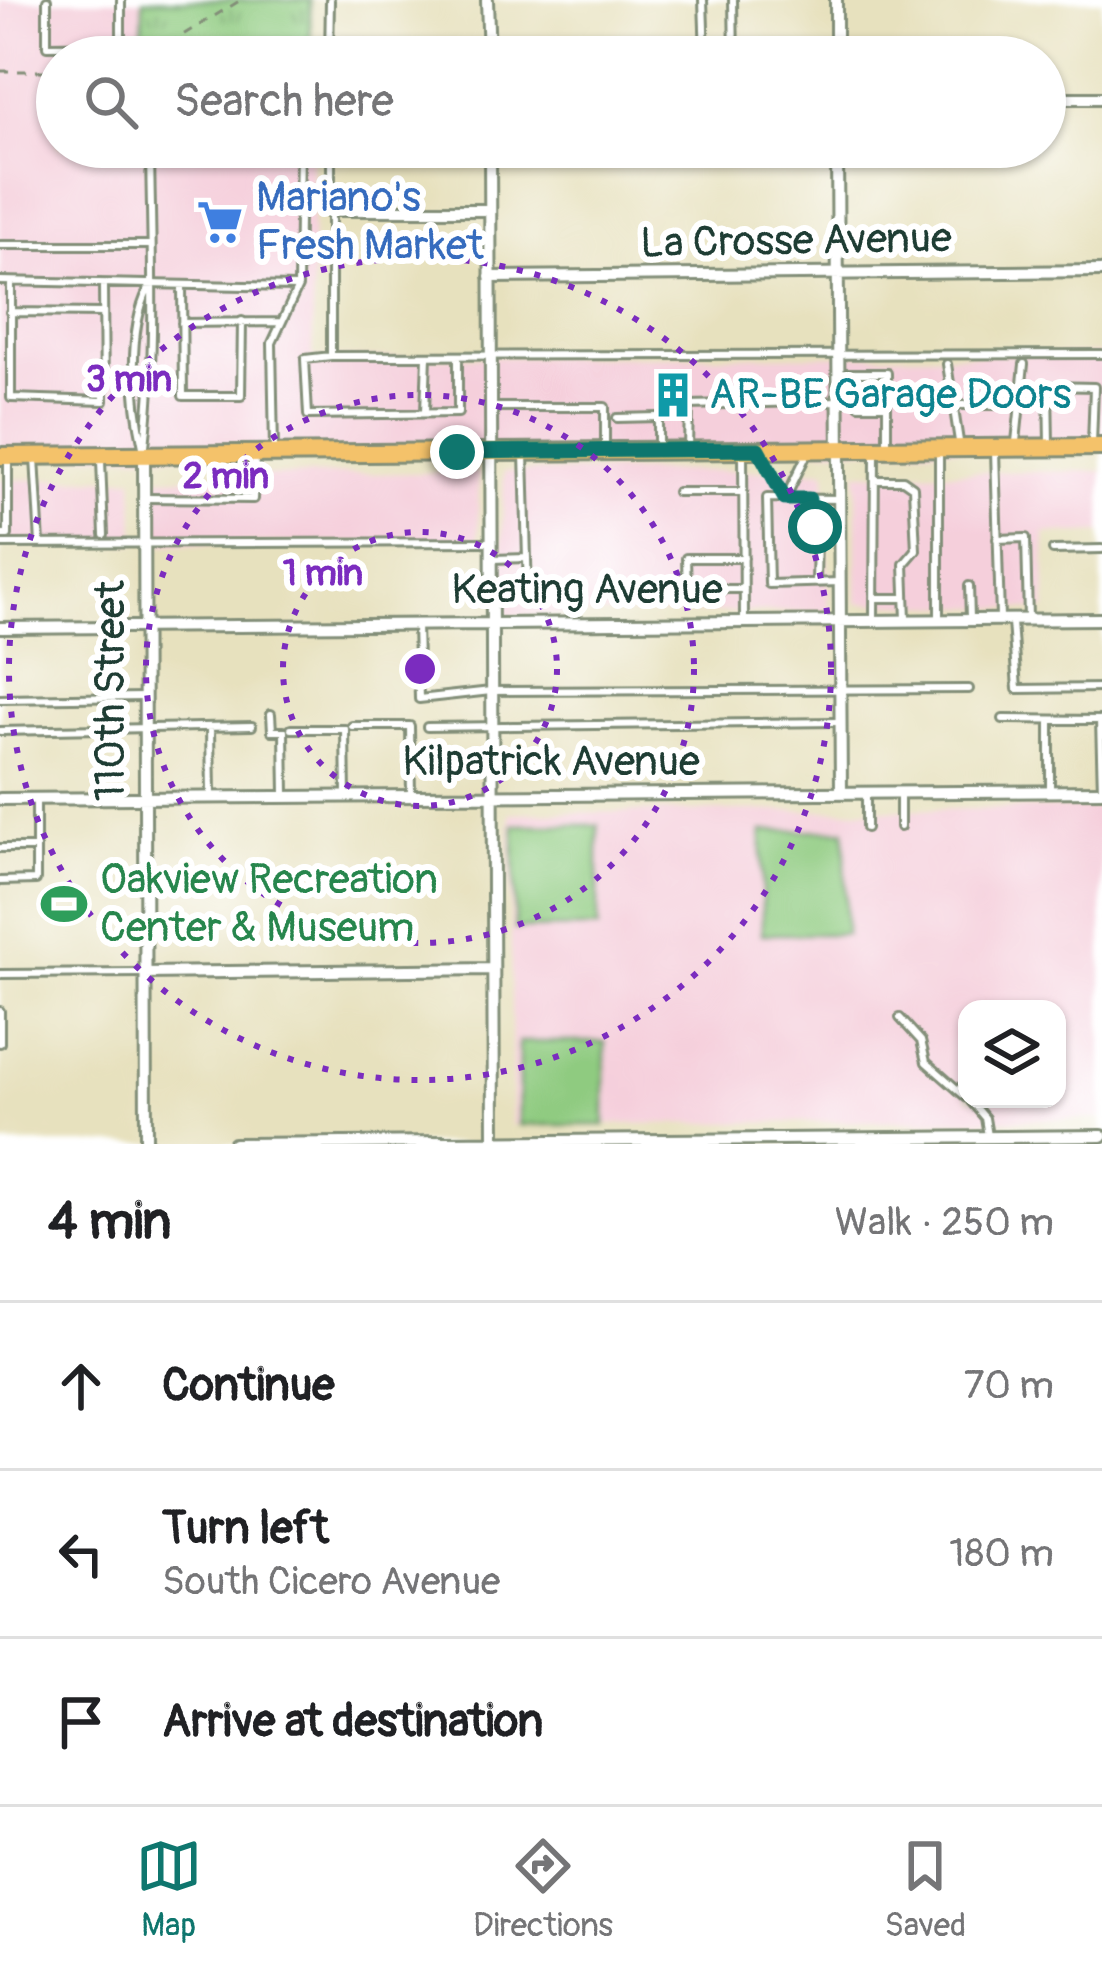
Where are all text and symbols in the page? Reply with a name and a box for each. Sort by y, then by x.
search box [36,36,1066,168]
icon: search [78,69,144,135]
text: Search here [174,74,394,130]
place label: Mariano's Fresh Market [256,172,484,272]
supermarket icon: Mariano's Fresh Market [195,197,245,247]
street label: La Crosse Avenue [640,212,952,270]
text: 3 min [86,357,172,402]
place label: AR-BE Garage Doors [709,369,1071,421]
building icon: AR-BE Garage Doors [648,370,698,420]
route end [430,425,484,479]
text: 2 min [183,454,269,499]
route start [788,500,842,554]
text: 1 min [283,551,363,596]
street label: Keating Avenue [451,564,723,616]
street label: 110th Street [85,580,137,802]
centre of rings [399,648,441,690]
street label: Kilpatrick Avenue [402,736,700,788]
place label: Oakview Recreation Center & Museum [100,854,438,954]
sports icon: Oakview Recreation Center & Museum [39,879,89,929]
map controls [958,1000,1066,1108]
button: layers [958,1000,1066,1108]
text: 4 min [48,1190,171,1254]
text: Walk · 250 m [835,1198,1054,1247]
icon: ahead [48,1353,114,1419]
text: Continue [162,1358,335,1414]
text: 70 m [964,1361,1054,1410]
text: Turn left [162,1501,329,1557]
icon: left [48,1521,114,1587]
text: 180 m [949,1529,1054,1578]
text: South Cicero Avenue [162,1557,500,1606]
icon: arrive [48,1689,114,1755]
text: Arrive at destination [162,1694,543,1750]
tab: Map [136,1833,202,1946]
tab: Directions [473,1833,613,1946]
tab: Saved [884,1833,966,1946]

